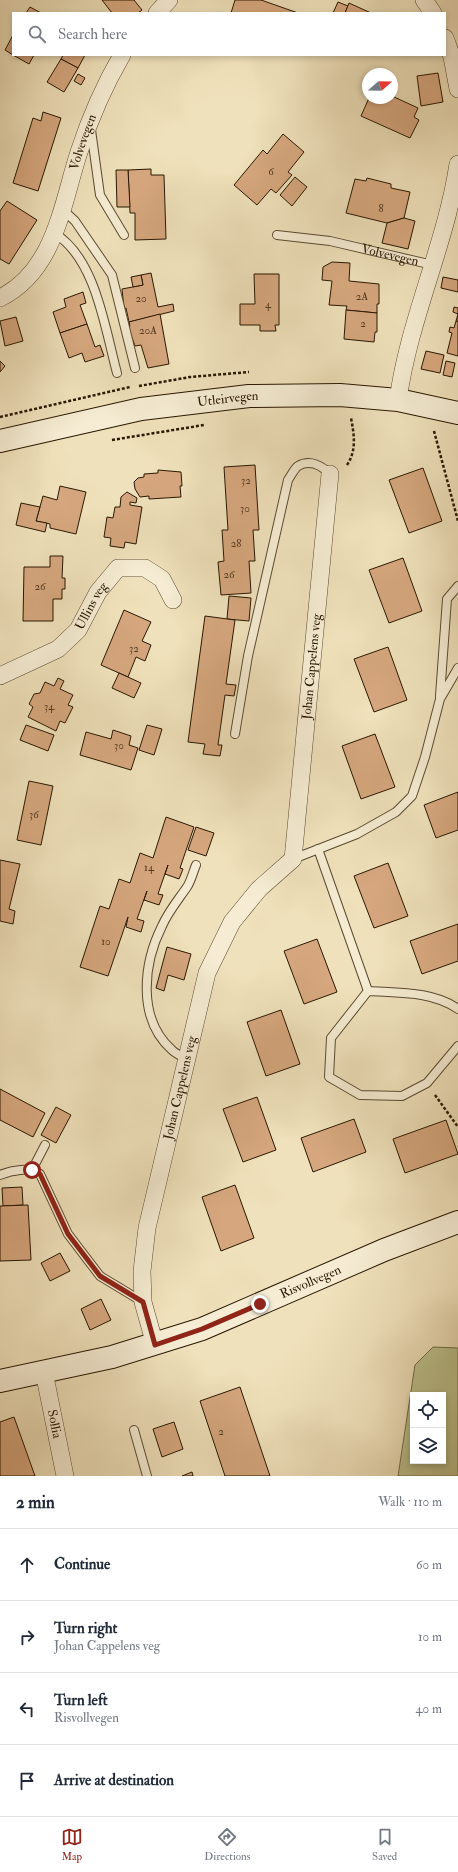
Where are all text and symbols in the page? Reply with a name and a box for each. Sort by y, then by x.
search box [12,12,446,56]
icon: search [26,23,48,45]
text: Search here [58,25,127,44]
north arrow [362,68,398,104]
street label: Volvevegen [66,112,100,172]
house number: 6 [268,165,275,178]
house number: 8 [378,202,384,215]
street label: Volvevegen [360,241,420,269]
house number: 2A [356,290,368,303]
house number: 20 [135,292,147,305]
house number: 4 [265,298,272,311]
house number: 2 [360,317,366,330]
house number: 20A [139,324,157,337]
street label: Utleirvegen [196,388,259,410]
house number: 32 [241,474,251,487]
house number: 30 [240,502,250,515]
house number: 28 [231,537,241,550]
house number: 26 [223,568,236,581]
street label: Ullins veg [72,578,111,633]
house number: 26 [34,580,47,593]
street label: Johan Cappelens veg [298,612,325,721]
house number: 32 [129,642,139,655]
house number: 34 [44,700,55,713]
house number: 30 [114,739,124,752]
house number: 36 [29,808,40,821]
house number: 14 [144,861,155,874]
house number: 10 [101,935,111,948]
street label: Johan Cappelens veg [160,1034,200,1142]
route start [23,1161,41,1179]
street label: Risvollvegen [277,1262,344,1302]
route end [251,1295,269,1313]
map controls [410,1392,446,1464]
button: locate [410,1392,446,1428]
street label: Sollia [44,1408,65,1440]
house number: 2 [218,1425,224,1438]
button: layers [410,1428,446,1464]
text: 2 min [16,1492,55,1513]
text: Walk · 110 m [378,1494,442,1510]
icon: ahead [16,1554,38,1576]
text: Continue [54,1555,110,1574]
text: 60 m [416,1557,442,1573]
text: Turn right [54,1619,117,1638]
icon: right [16,1626,38,1648]
text: 10 m [418,1629,442,1645]
text: Johan Cappelens veg [54,1638,160,1654]
text: Turn left [54,1691,108,1710]
icon: left [16,1698,38,1720]
text: 40 m [416,1701,442,1717]
text: Risvollvegen [54,1710,119,1726]
icon: arrive [16,1770,38,1792]
text: Arrive at destination [54,1771,174,1790]
tab: Map [61,1826,83,1863]
tab: Directions [204,1826,251,1863]
tab: Saved [372,1826,397,1863]

